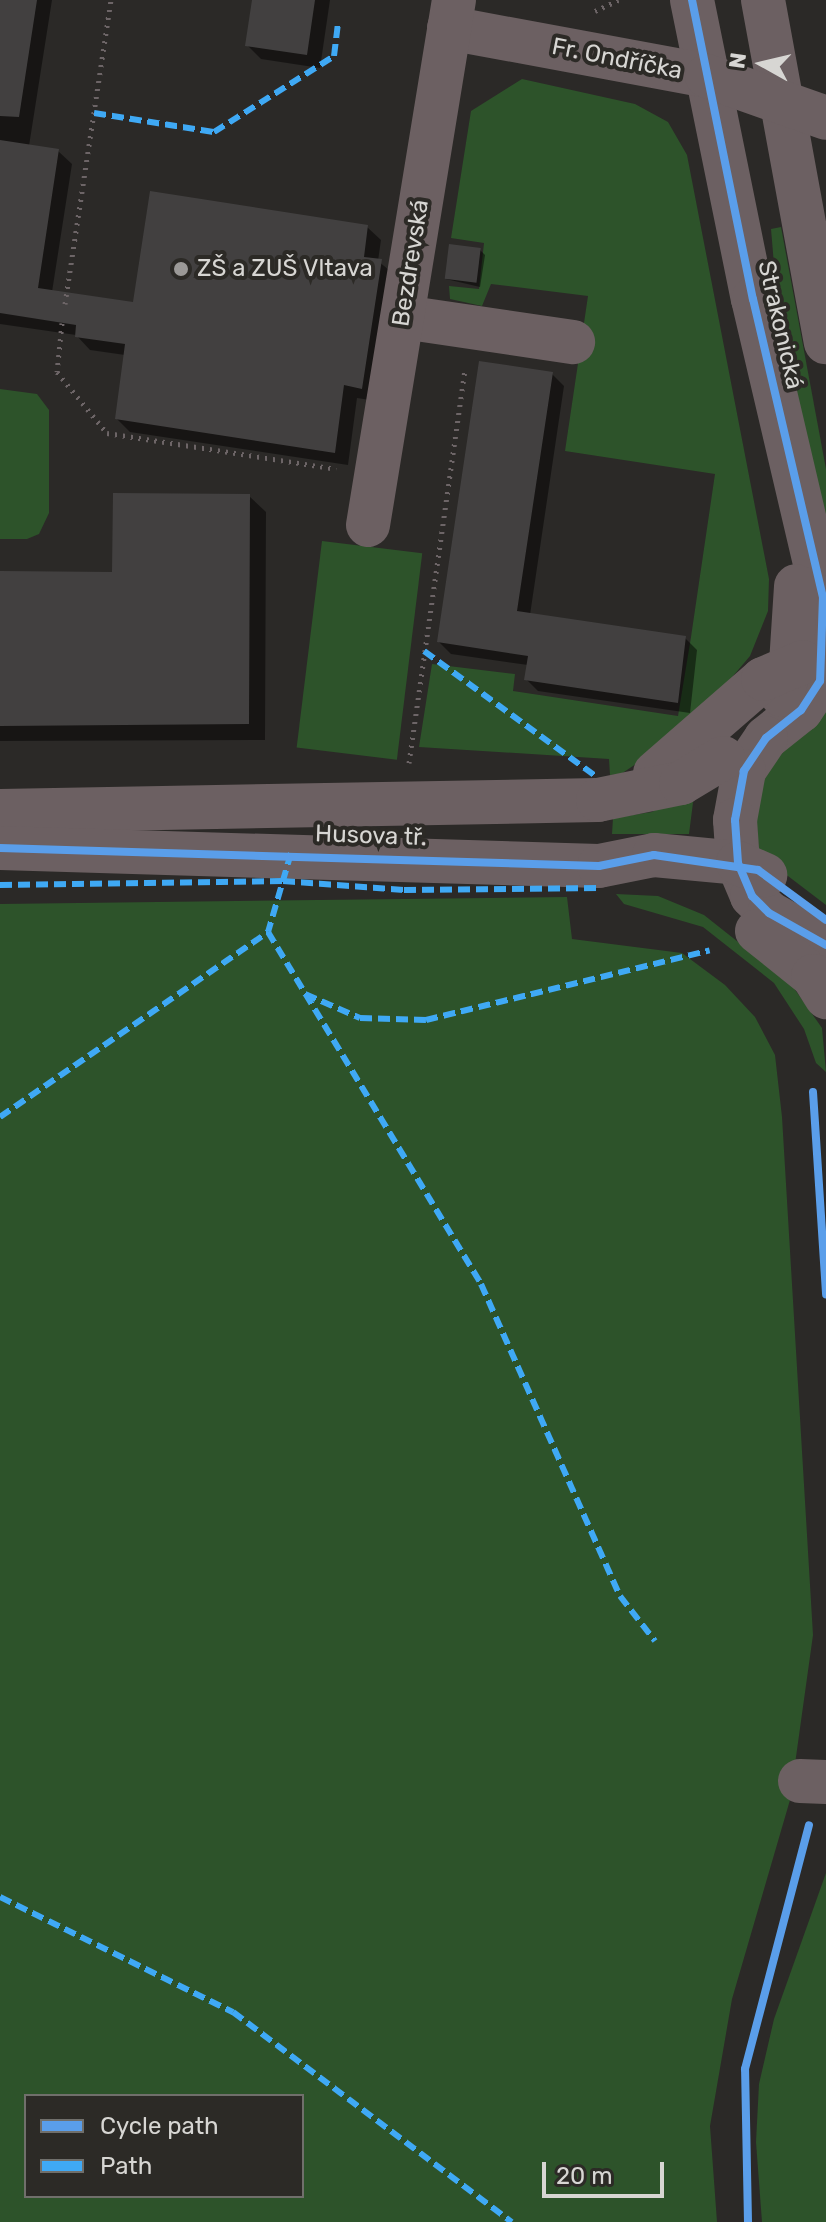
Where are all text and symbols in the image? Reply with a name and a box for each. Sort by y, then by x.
north arrow [722,24,802,104]
street label: Fr. Ondříčka [549,32,685,86]
text: N [723,51,752,70]
street label: Bezdrevská [387,197,435,329]
place label: ZŠ a ZUŠ Vltava [197,255,373,283]
street label: Strakonická [751,258,809,392]
marker: ZŠ a ZUŠ Vltava [172,260,190,278]
street label: Husova tř. [314,820,428,852]
legend [24,2094,304,2198]
text: Cycle path [100,2112,219,2140]
scale bar [546,2146,668,2196]
text: Path [100,2152,152,2180]
text: 20 m [556,2162,613,2190]

